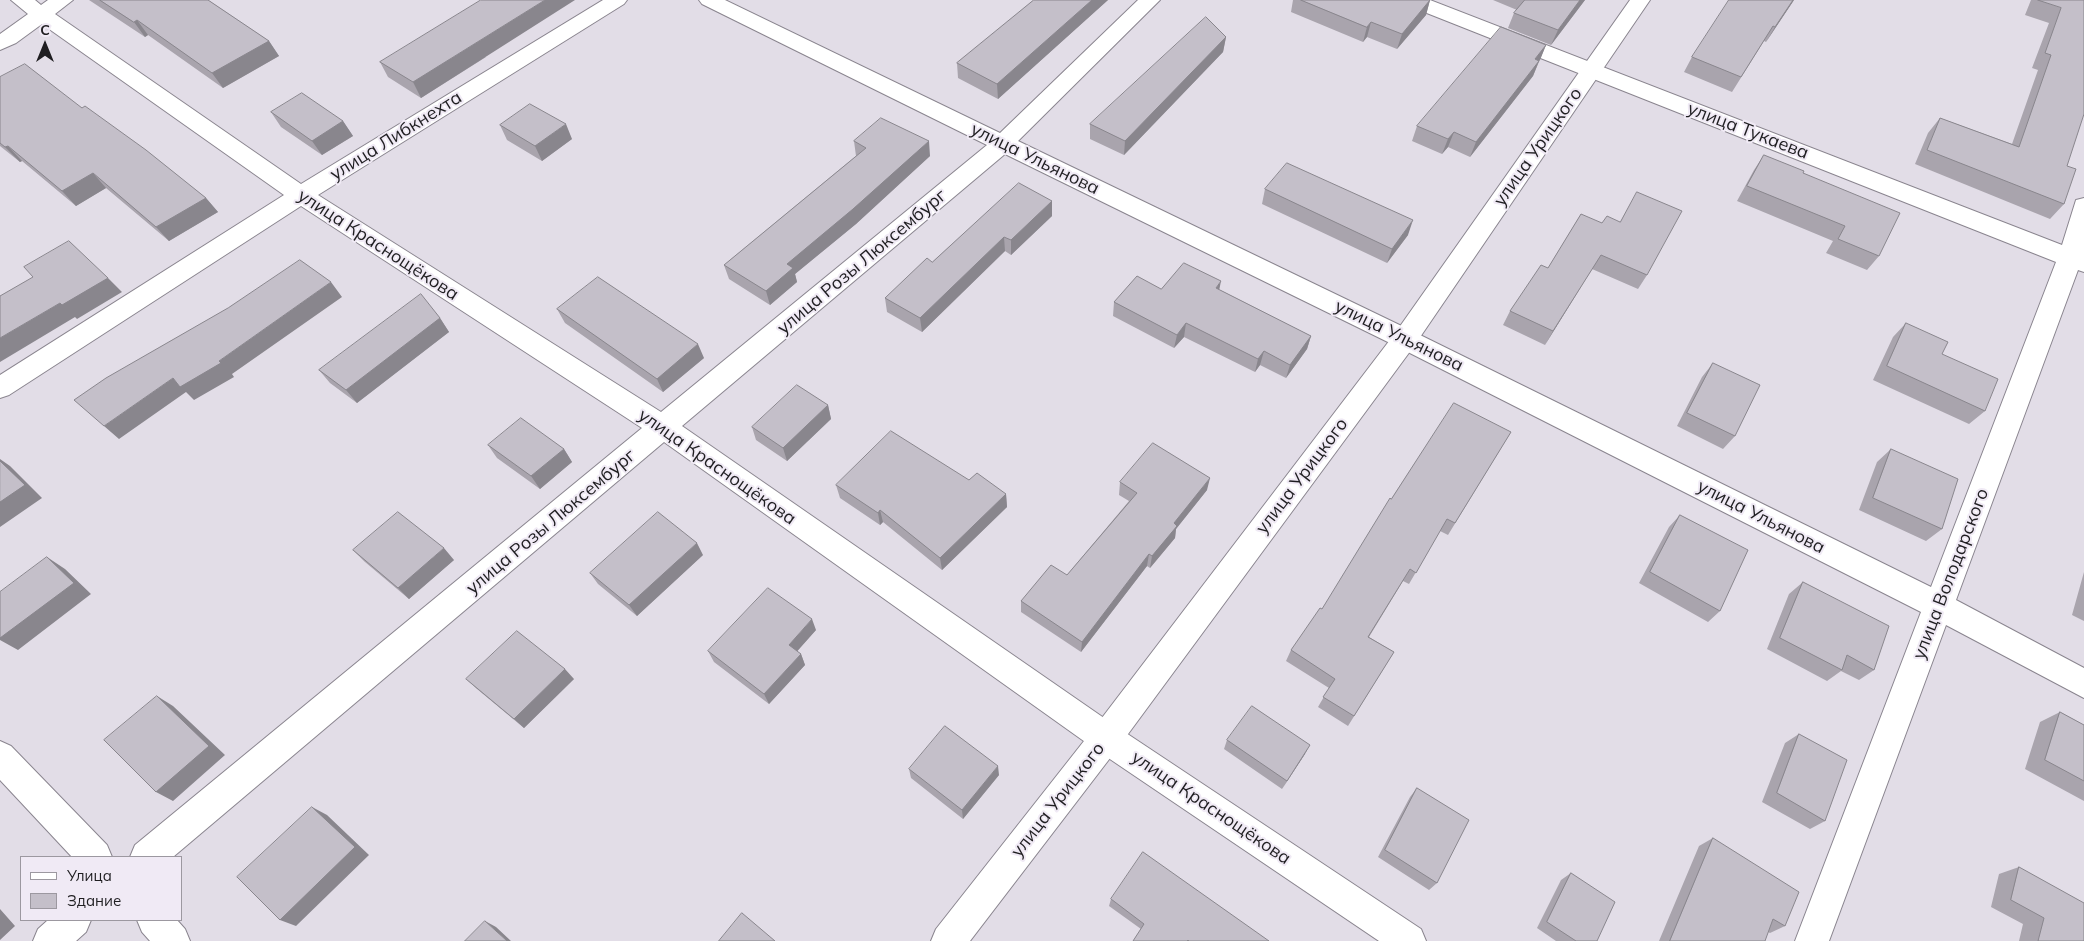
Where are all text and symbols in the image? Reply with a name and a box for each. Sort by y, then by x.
north arrow [20,20,70,70]
text: С [40,21,50,39]
street label: улица Урицкого [1489,84,1587,210]
street label: улица Либкнехта [326,87,466,185]
street label: улица Тукаева [1684,98,1812,164]
street label: улица Ульянова [967,119,1103,199]
street label: улица Краснощёкова [293,185,463,305]
street label: улица Розы Люксембург [773,185,951,339]
street label: улица Ульянова [1331,296,1467,376]
street label: улица Краснощёкова [634,404,800,530]
street label: улица Урицкого [1251,414,1353,538]
street label: улица Розы Люксембург [462,445,640,599]
street label: улица Ульянова [1694,476,1828,558]
street label: улица Володарского [1908,486,1994,662]
street label: улица Урицкого [1007,738,1109,862]
street label: улица Краснощёкова [1127,747,1295,869]
legend [20,856,182,921]
text: Улица [67,866,112,885]
text: Здание [67,891,121,910]

